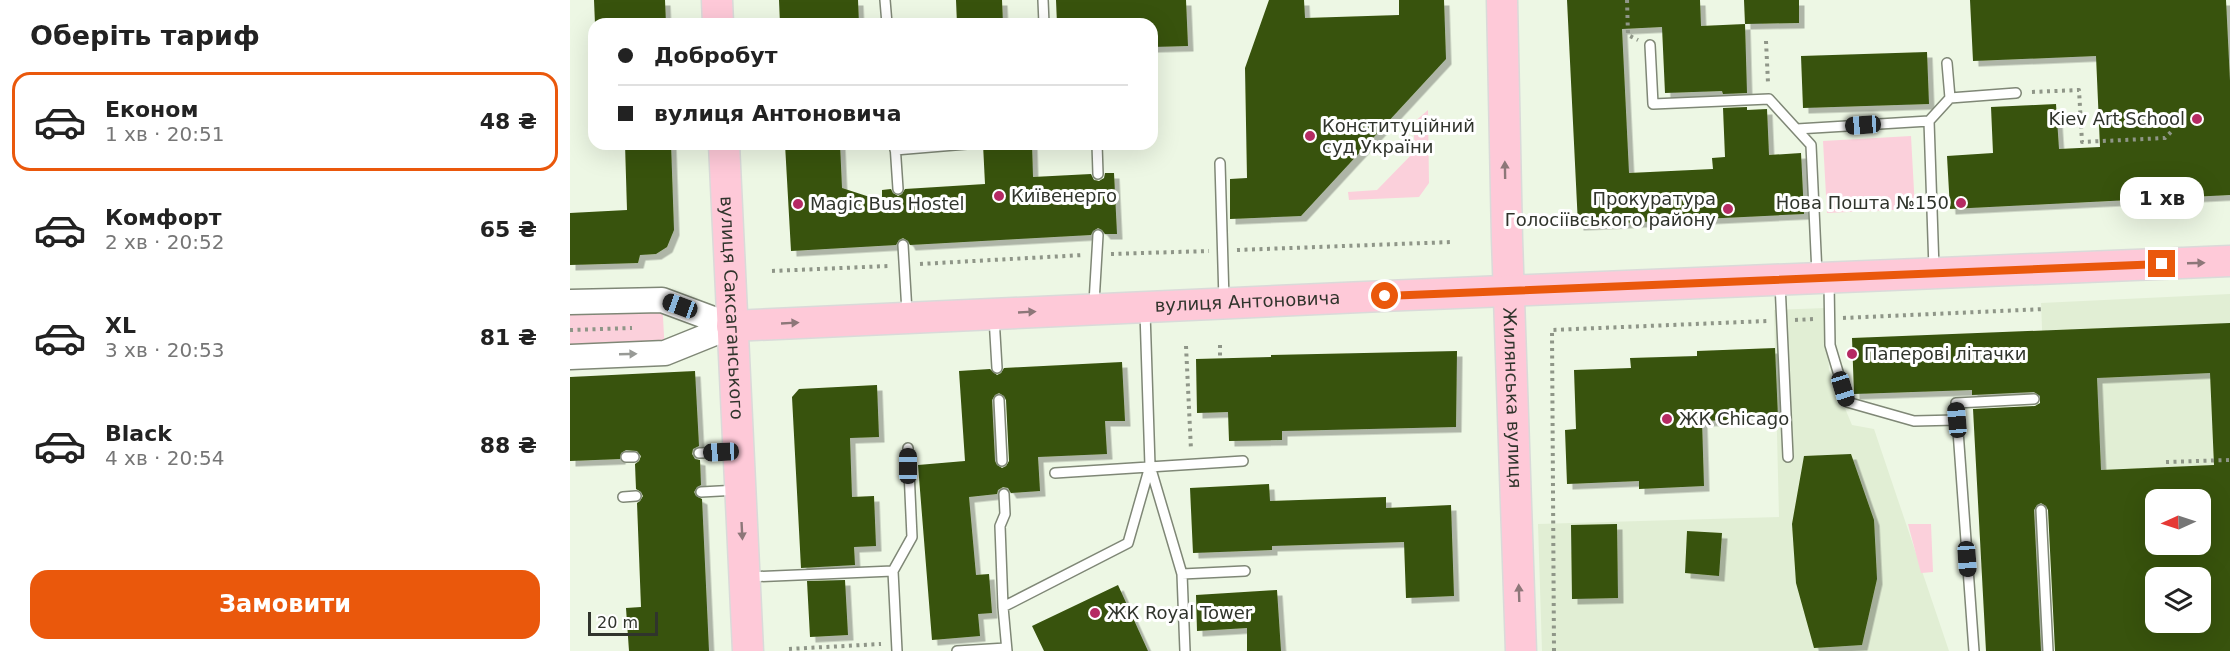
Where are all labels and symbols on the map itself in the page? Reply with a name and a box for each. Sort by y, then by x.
place label: Kiev Art School [2048,108,2185,129]
marker: Kiev Art School [2190,112,2204,126]
place label: Конституційний суд України [1322,115,1475,157]
car [1844,115,1882,135]
marker: Конституційний суд України [1303,129,1317,143]
one-way arrow [1501,161,1510,180]
callout: 1 хв [2120,177,2204,219]
place label: Київенерго [1011,185,1117,206]
place label: Прокуратура Голосіївського району [1505,188,1716,230]
marker: Київенерго [992,189,1006,203]
place label: Нова Пошта №150 [1776,192,1949,213]
place label: Magic Bus Hostel [810,193,965,214]
street label: вулиця Саксаганського [716,195,748,420]
marker: Нова Пошта №150 [1954,196,1968,210]
marker: Magic Bus Hostel [791,197,805,211]
marker: Прокуратура Голосіївського району [1721,202,1735,216]
route end [2148,250,2175,277]
one-way arrow [2187,258,2206,267]
route start [1371,282,1398,309]
street label: вулиця Антоновича [1154,287,1341,316]
car [660,291,700,321]
one-way arrow [1017,307,1036,316]
street label: Жилянська вулиця [1499,307,1526,489]
one-way arrow [781,319,800,328]
place label: Паперові літачки [1864,343,2026,364]
marker: Паперові літачки [1845,347,1859,361]
one-way arrow [619,350,638,359]
car [1829,369,1857,409]
car [1946,401,1968,439]
place label: ЖК Chicago [1679,408,1789,429]
marker: ЖК Chicago [1660,412,1674,426]
car [703,442,739,462]
car [899,448,917,484]
north arrow [2145,489,2211,555]
one-way arrow [737,522,746,541]
car [1957,540,1977,578]
one-way arrow [1515,583,1524,602]
place label: ЖК Royal Tower [1107,602,1253,623]
marker: ЖК Royal Tower [1088,606,1102,620]
scale bar [588,609,658,636]

